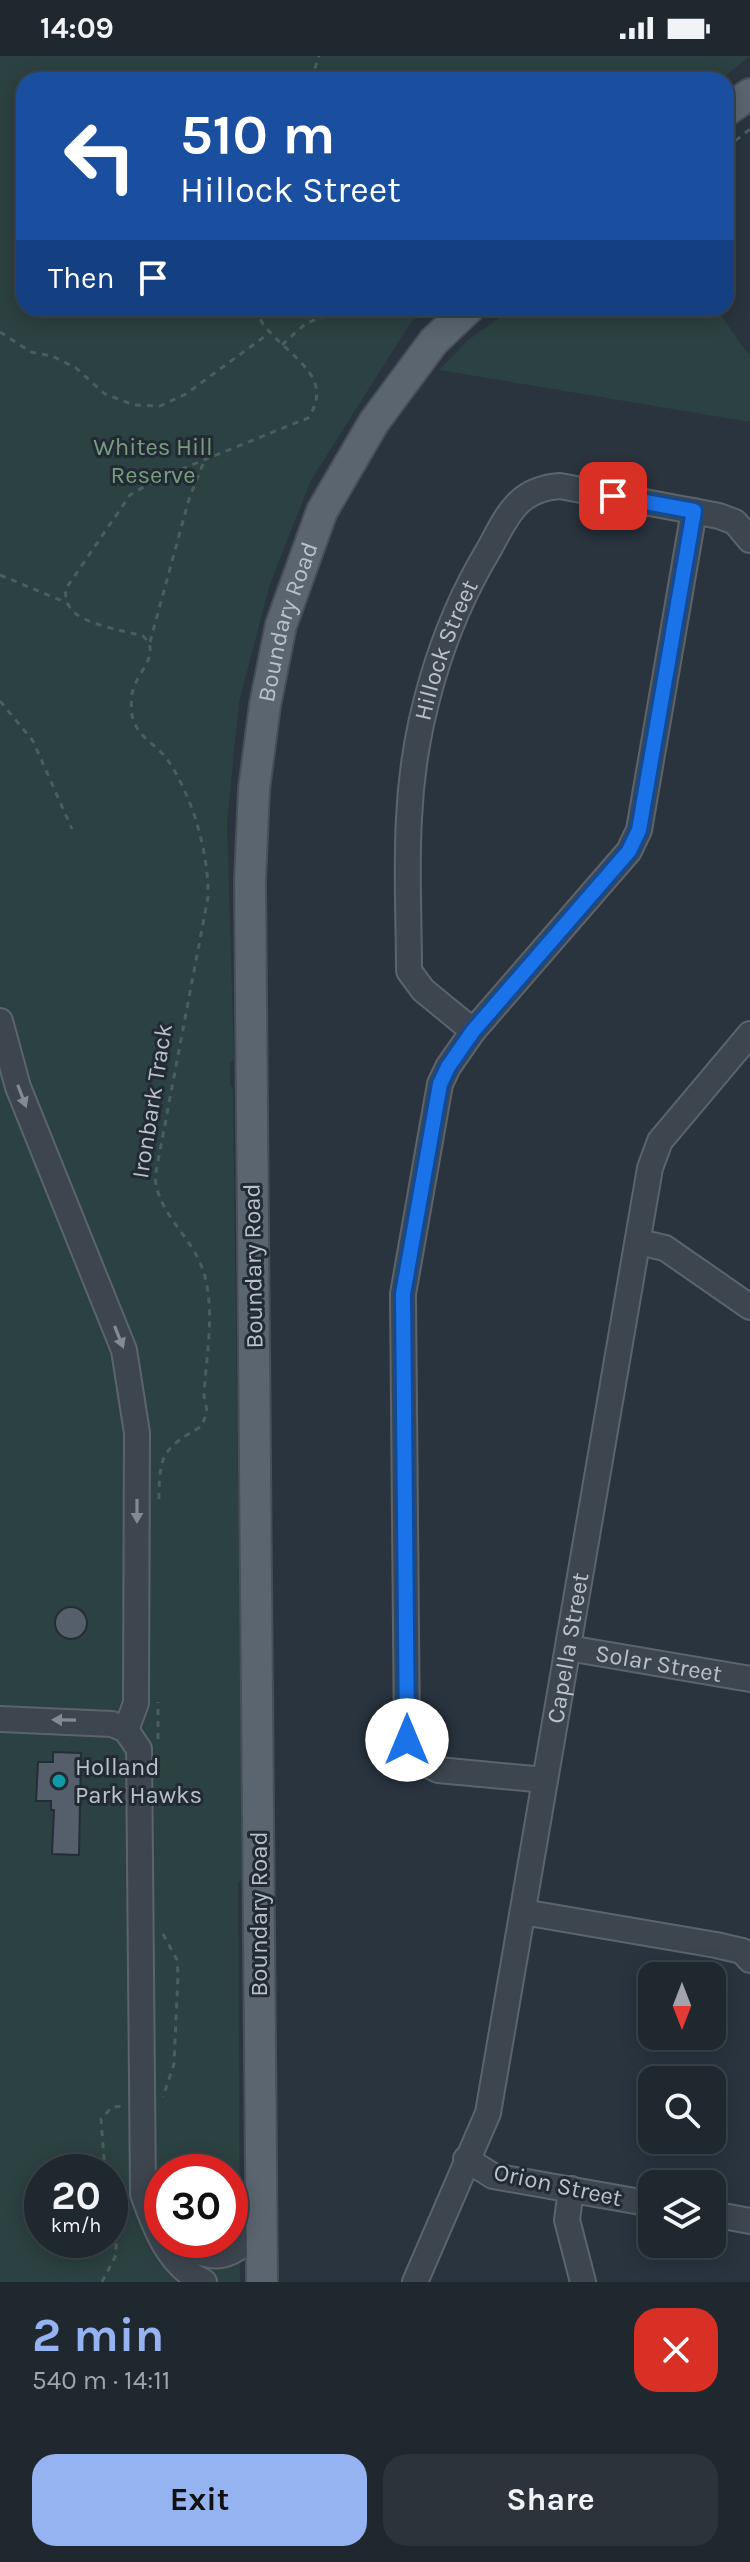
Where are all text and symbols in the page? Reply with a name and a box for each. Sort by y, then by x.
text: 14:09 [40,10,114,46]
text: 510 m [180,102,335,167]
icon: left [48,104,152,208]
text: Hillock Street [180,169,401,211]
icon: arrive [131,256,175,300]
text: Then [48,260,115,296]
park label: Whites Hill Reserve [93,433,213,489]
pin [579,462,647,530]
icon: arrive [591,474,635,518]
street label: Boundary Road [252,538,324,704]
street label: Hillock Street [408,575,484,723]
street label: Ironbark Track [126,1022,178,1180]
one-way arrow [16,1084,29,1108]
street label: Boundary Road [238,1183,268,1349]
one-way arrow [113,1325,126,1349]
one-way arrow [131,1499,143,1524]
street label: Capella Street [541,1570,594,1725]
street label: Solar Street [593,1639,724,1688]
position arrow [365,1698,449,1782]
one-way arrow [51,1714,76,1726]
place label: Holland Park Hawks [75,1753,202,1809]
marker: Holland Park Hawks [50,1772,68,1790]
street label: Boundary Road [245,1831,273,1997]
north arrow [638,1962,726,2050]
map controls [638,1962,726,2258]
button: search [638,2066,726,2154]
speed limit sign: 30 [144,2154,248,2258]
street label: Orion Street [491,2158,625,2212]
button: layers [638,2170,726,2258]
text: 20 [51,2172,101,2219]
text: km/h [51,2214,101,2237]
text: 2 min [32,2307,164,2363]
button: close [634,2308,718,2392]
text: 540 m · 14:11 [32,2365,170,2396]
button: Exit [32,2454,367,2546]
button: Share [383,2454,718,2546]

